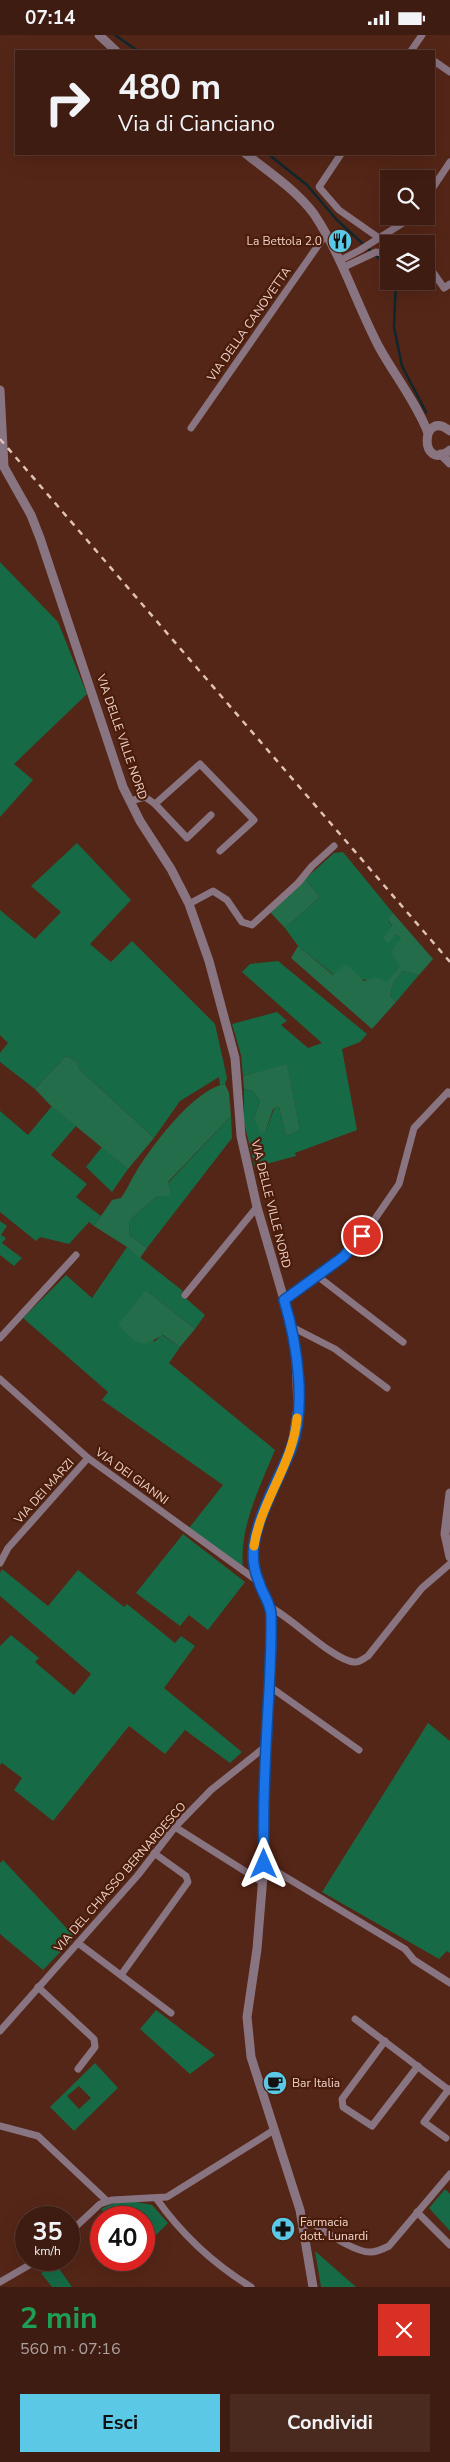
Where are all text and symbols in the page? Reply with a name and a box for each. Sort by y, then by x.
text: 07:14 [25,5,75,31]
text: 480 m [118,64,221,111]
icon: right [35,70,100,135]
text: Via di Cianciano [118,109,275,139]
map controls [380,170,435,290]
button: search [380,170,435,225]
restaurant icon: La Bettola 2.0 [327,228,353,254]
place label: La Bettola 2.0 [247,233,322,249]
button: layers [380,235,435,290]
street label: VIA DELLA CANOVETTA [203,264,295,385]
street label: VIA DELLE VILLE NORD [93,671,151,802]
street label: VIA DELLE VILLE NORD [247,1137,295,1270]
pin [341,1215,383,1257]
icon: arrive [348,1222,376,1250]
street label: VIA DEI GIANNI [91,1443,172,1508]
street label: VIA DEI MARZI [10,1455,78,1528]
street label: VIA DEL CHIASSO BERNARDESCO [50,1799,190,1956]
position arrow [237,1837,289,1889]
cafe icon: Bar Italia [262,2070,288,2096]
place label: Bar Italia [292,2075,340,2091]
speed limit sign: 40 [90,2206,155,2271]
place label: Farmacia dott. Lunardi [300,2214,368,2244]
text: 35 [32,2215,63,2249]
pharmacy icon: Farmacia dott. Lunardi [270,2216,296,2242]
text: km/h [34,2243,61,2259]
text: 2 min [20,2298,98,2339]
button: close [378,2304,430,2356]
text: 560 m · 07:16 [20,2338,121,2360]
button: Esci [20,2394,220,2452]
button: Condividi [230,2394,430,2452]

